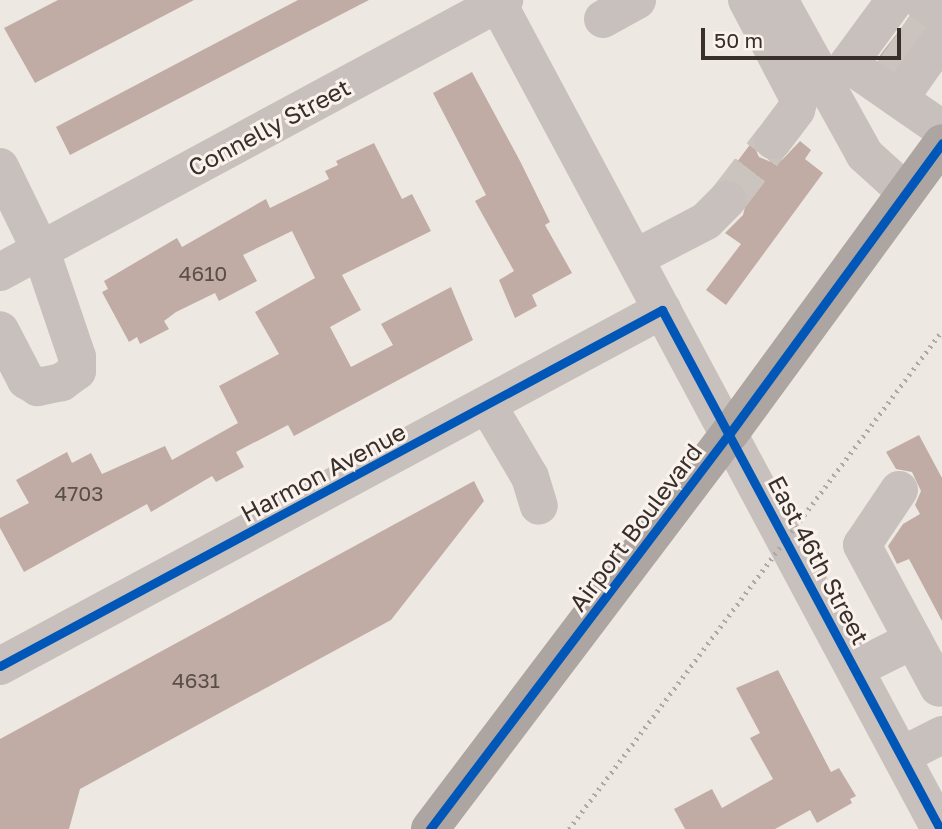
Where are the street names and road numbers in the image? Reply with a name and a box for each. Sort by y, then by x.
street label: Connelly Street [183,72,355,182]
street label: Harmon Avenue [236,416,410,528]
street label: Airport Boulevard [563,437,707,617]
street label: East 46th Street [762,471,876,649]

